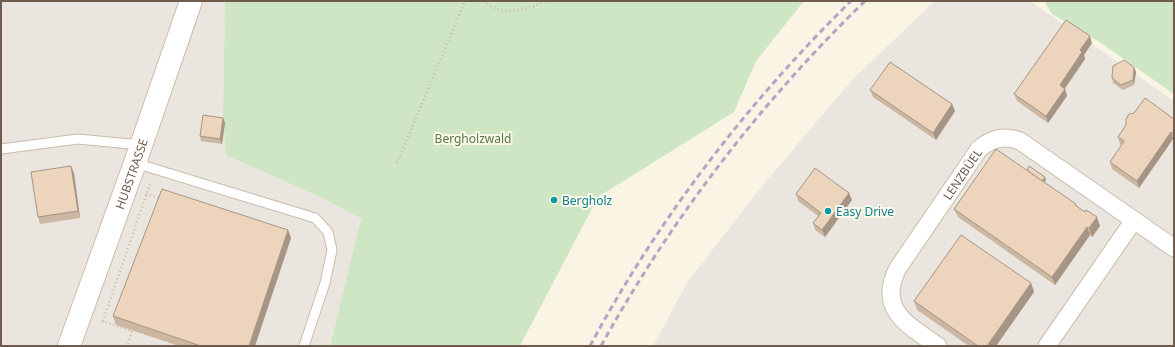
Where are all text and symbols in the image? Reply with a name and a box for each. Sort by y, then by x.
park label: Bergholzwald [435,130,511,147]
street label: HUBSTRASSE [111,136,151,211]
street label: LENZBÜEL [939,145,986,203]
place label: Bergholz [562,192,613,209]
marker: Bergholz [549,195,559,205]
place label: Easy Drive [836,203,894,220]
marker: Easy Drive [823,206,833,216]

